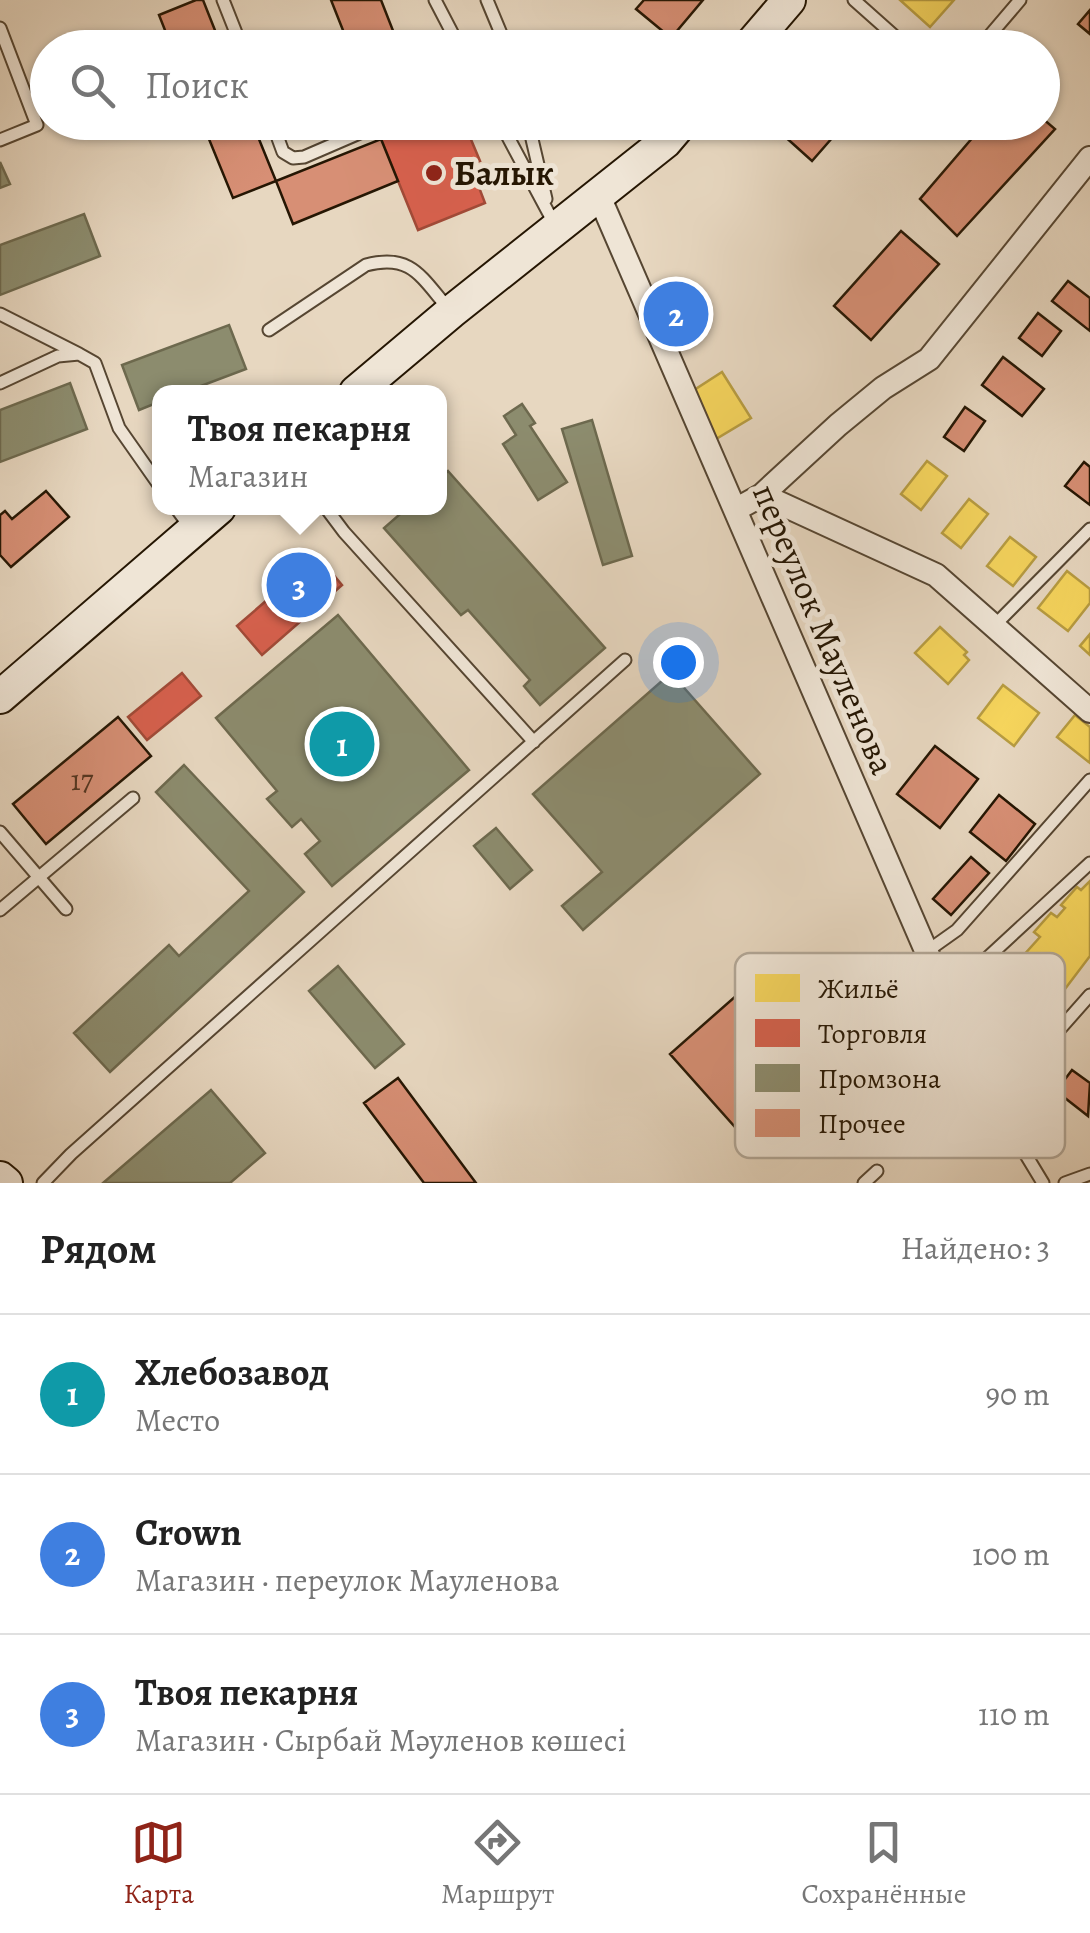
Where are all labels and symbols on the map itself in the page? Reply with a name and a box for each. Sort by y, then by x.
place label: Балык [454,149,554,197]
marker: Балык [423,162,445,184]
pin: 2 [644,276,708,352]
street label: переулок Мауленова [741,476,907,782]
pin: 3 [266,548,332,622]
your location [653,637,704,688]
pin: 1 [310,706,374,782]
house number: 17 [71,760,94,800]
legend [735,953,1065,1158]
text: Жильё [818,970,899,1008]
text: Торговля [818,1015,927,1053]
text: Промзона [818,1060,941,1098]
text: Прочее [818,1105,906,1143]

